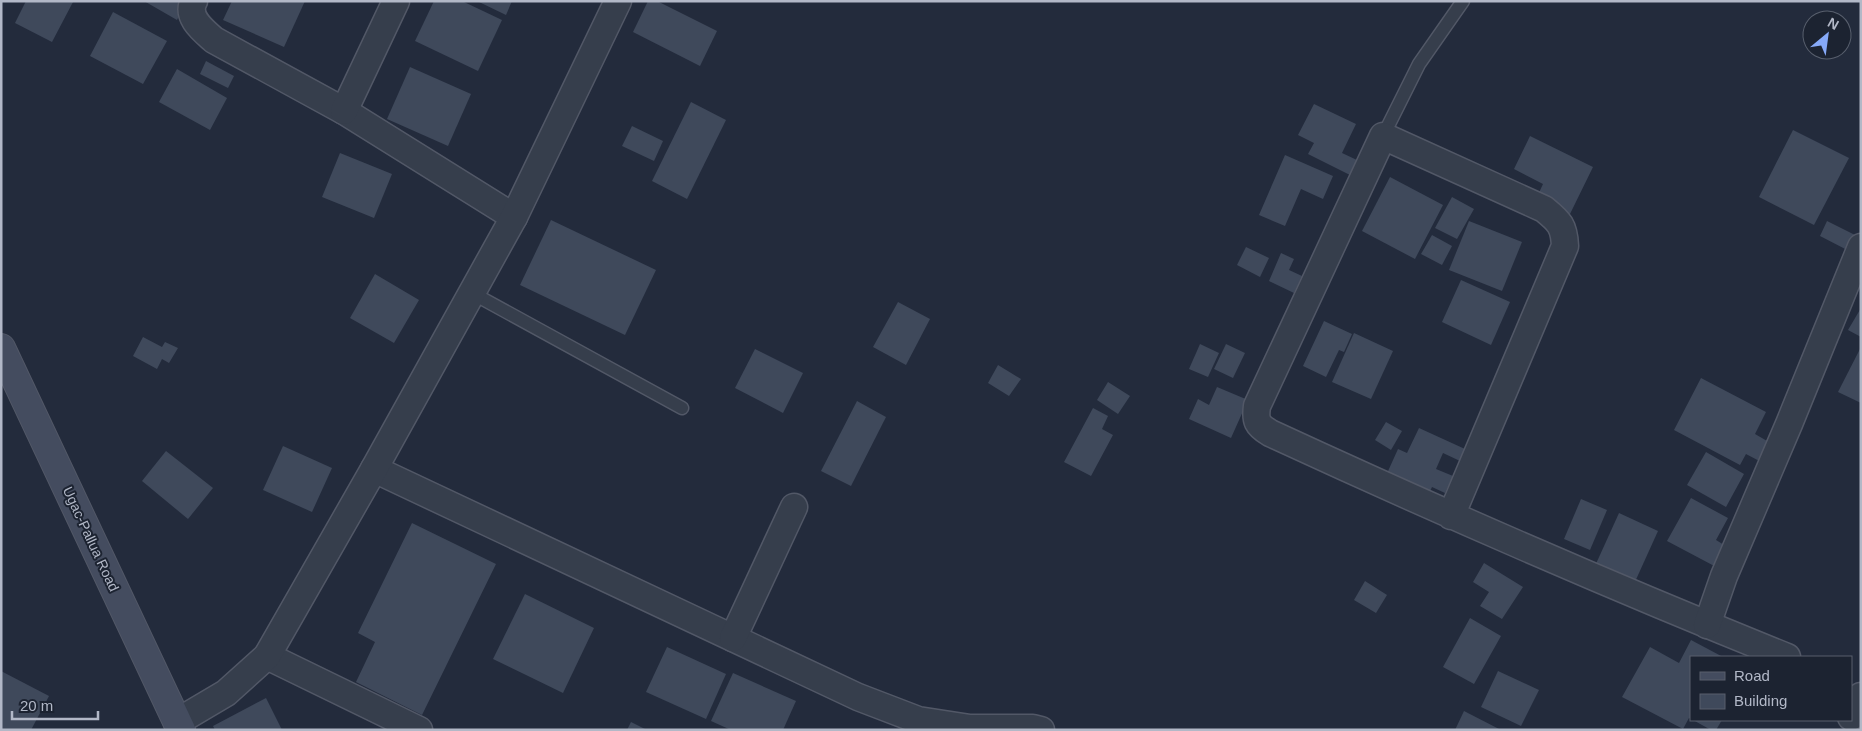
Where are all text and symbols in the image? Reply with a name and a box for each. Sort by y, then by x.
north arrow [1802,10,1852,60]
text: N [1825,14,1842,33]
street label: Ugac-Pallua Road [60,484,122,594]
legend [1690,656,1852,721]
text: Road [1734,667,1770,684]
scale bar [12,688,99,720]
text: Building [1734,692,1787,709]
text: 20 m [20,697,53,714]

